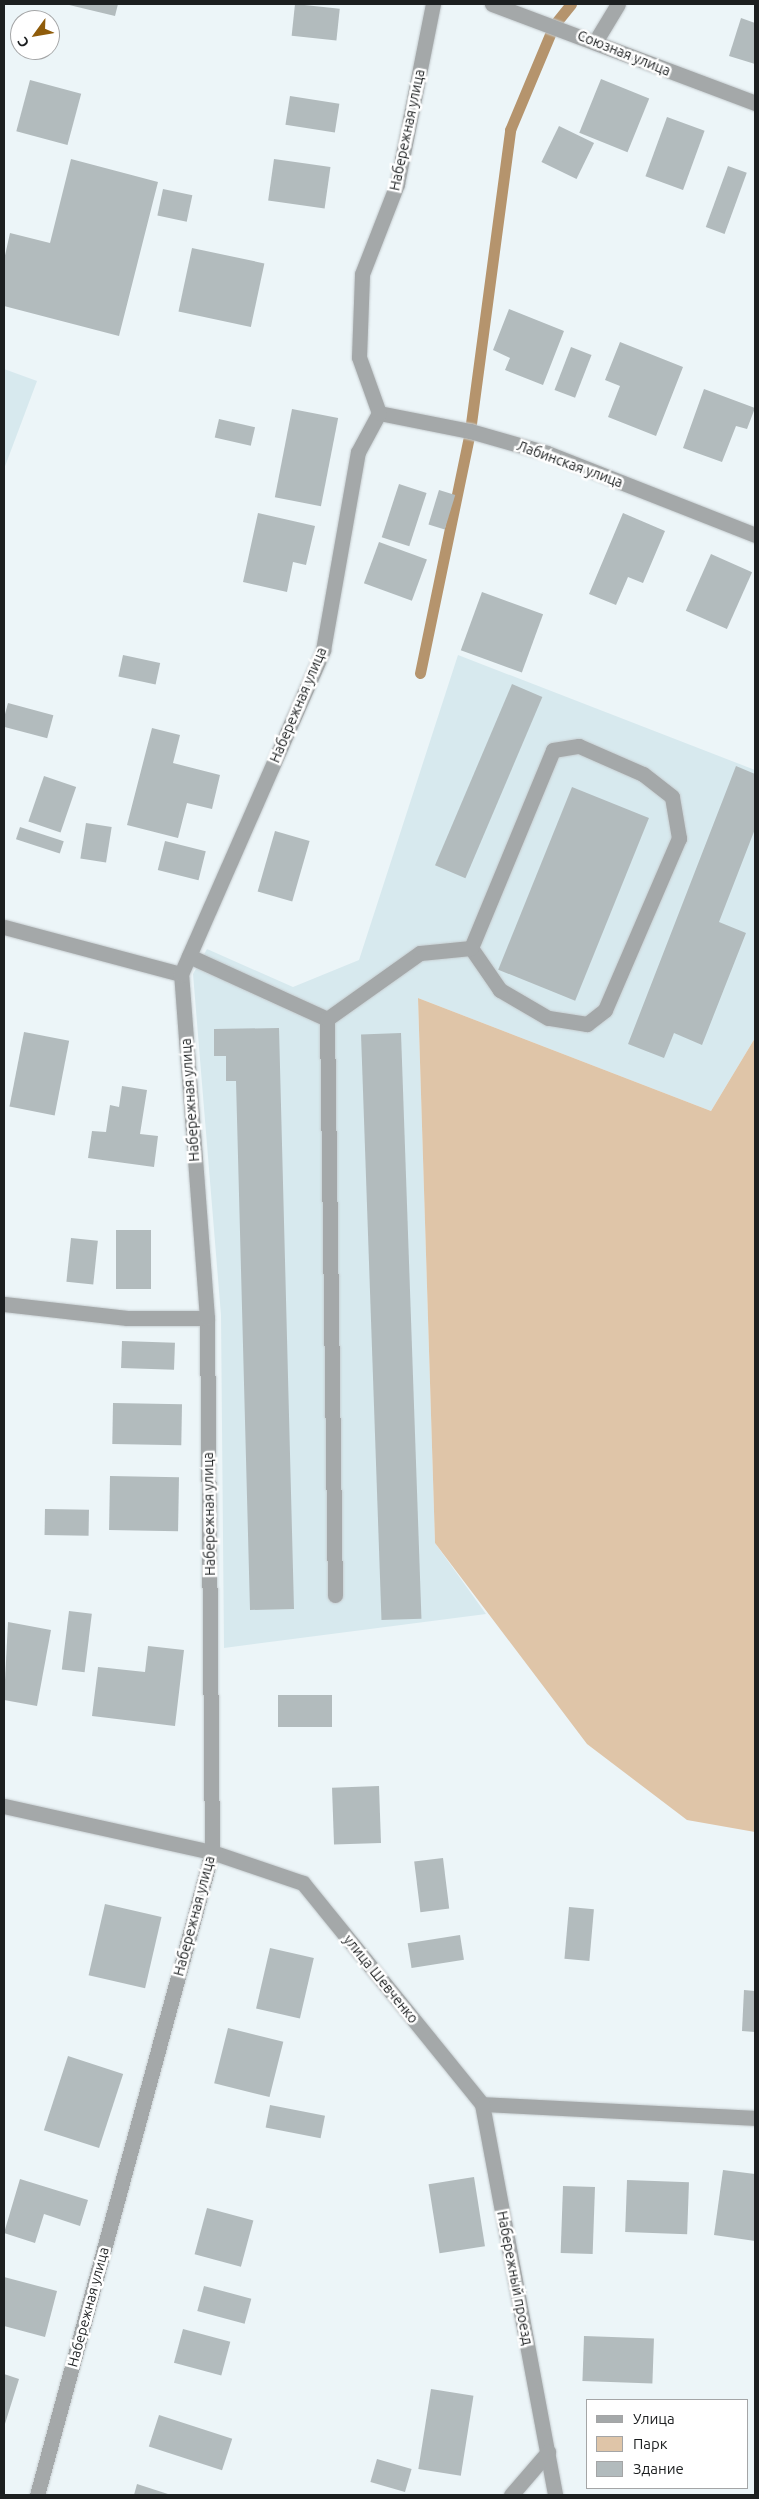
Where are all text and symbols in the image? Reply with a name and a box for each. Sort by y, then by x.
north arrow [10,10,60,60]
street label: Союзная улица [575,27,673,79]
text: С [14,34,32,50]
street label: Набережная улица [386,68,428,192]
street label: Лабинская улица [515,437,625,491]
street label: Набережная улица [266,645,330,765]
street label: Набережная улица [177,1038,203,1162]
street label: Набережная улица [200,1452,218,1576]
street label: Набережная улица [170,1854,218,1978]
street label: улица Шевченко [340,1931,422,2027]
street label: Набережный проезд [494,2209,536,2347]
street label: Набережная улица [64,2245,112,2369]
legend [586,2399,749,2489]
text: Улица [633,2410,675,2427]
text: Парк [633,2435,668,2452]
text: Здание [633,2460,684,2477]

